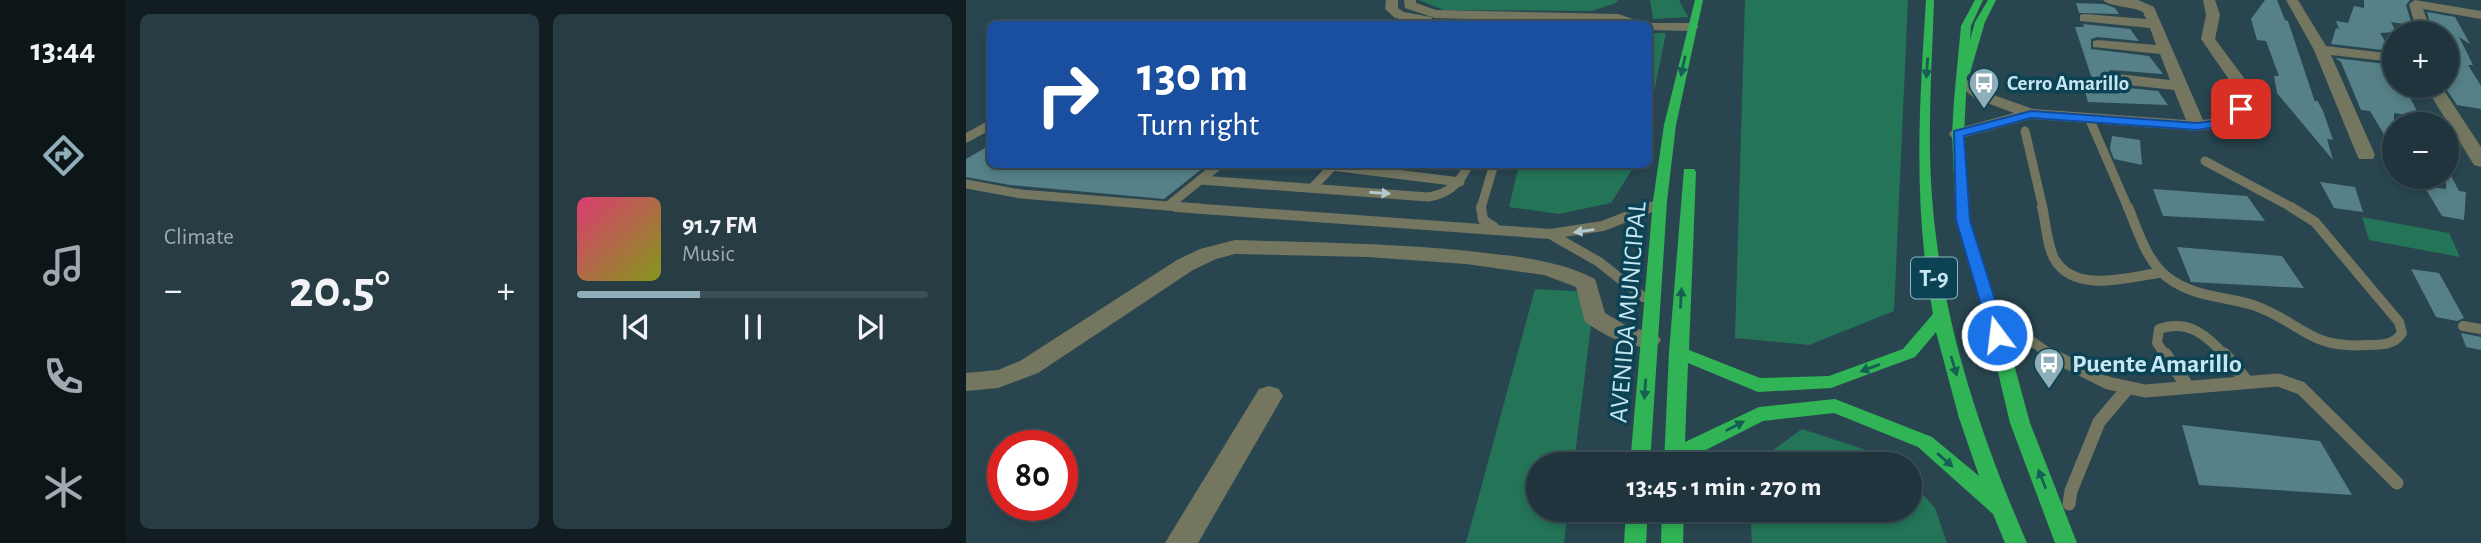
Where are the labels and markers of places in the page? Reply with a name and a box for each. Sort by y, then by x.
bus stop icon: Cerro Amarillo [1967,66,2001,110]
place label: Cerro Amarillo [2007,73,2129,94]
pin [2211,79,2271,139]
bus stop icon: Puente Amarillo [2032,346,2066,390]
place label: Puente Amarillo [2072,351,2242,377]

